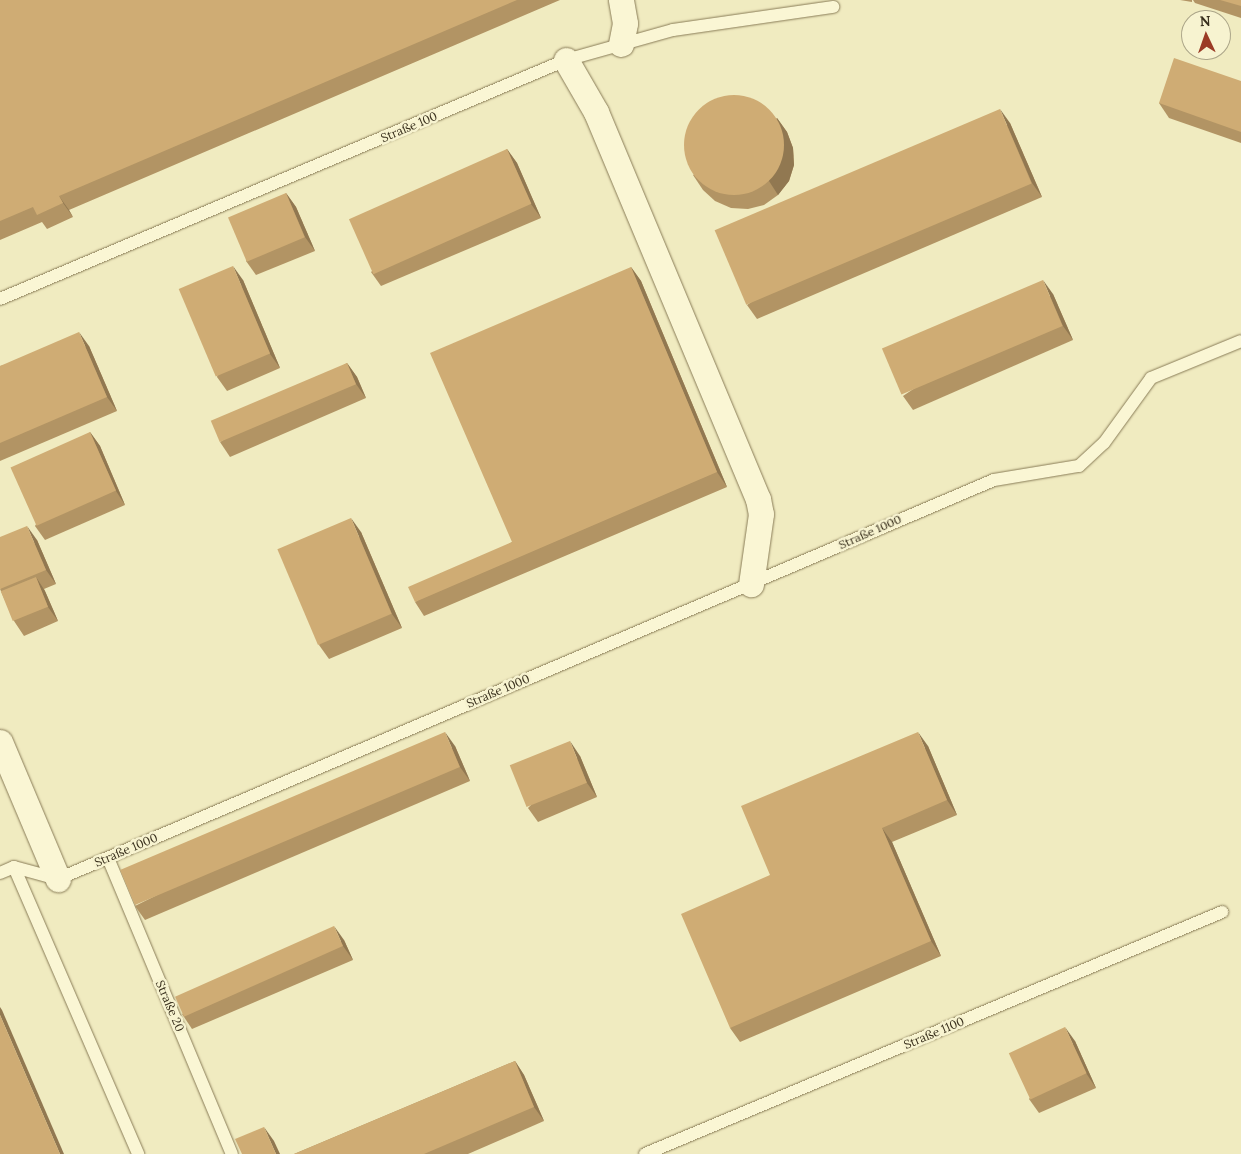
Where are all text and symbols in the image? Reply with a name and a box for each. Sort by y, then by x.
north arrow [1181,10,1231,60]
text: N [1199,12,1211,30]
street label: Straße 100 [379,109,439,145]
street label: Straße 1000 [836,512,904,552]
street label: Straße 1000 [464,671,532,711]
street label: Straße 1000 [92,830,160,870]
street label: Straße 20 [153,978,187,1034]
street label: Straße 1100 [902,1014,966,1052]

